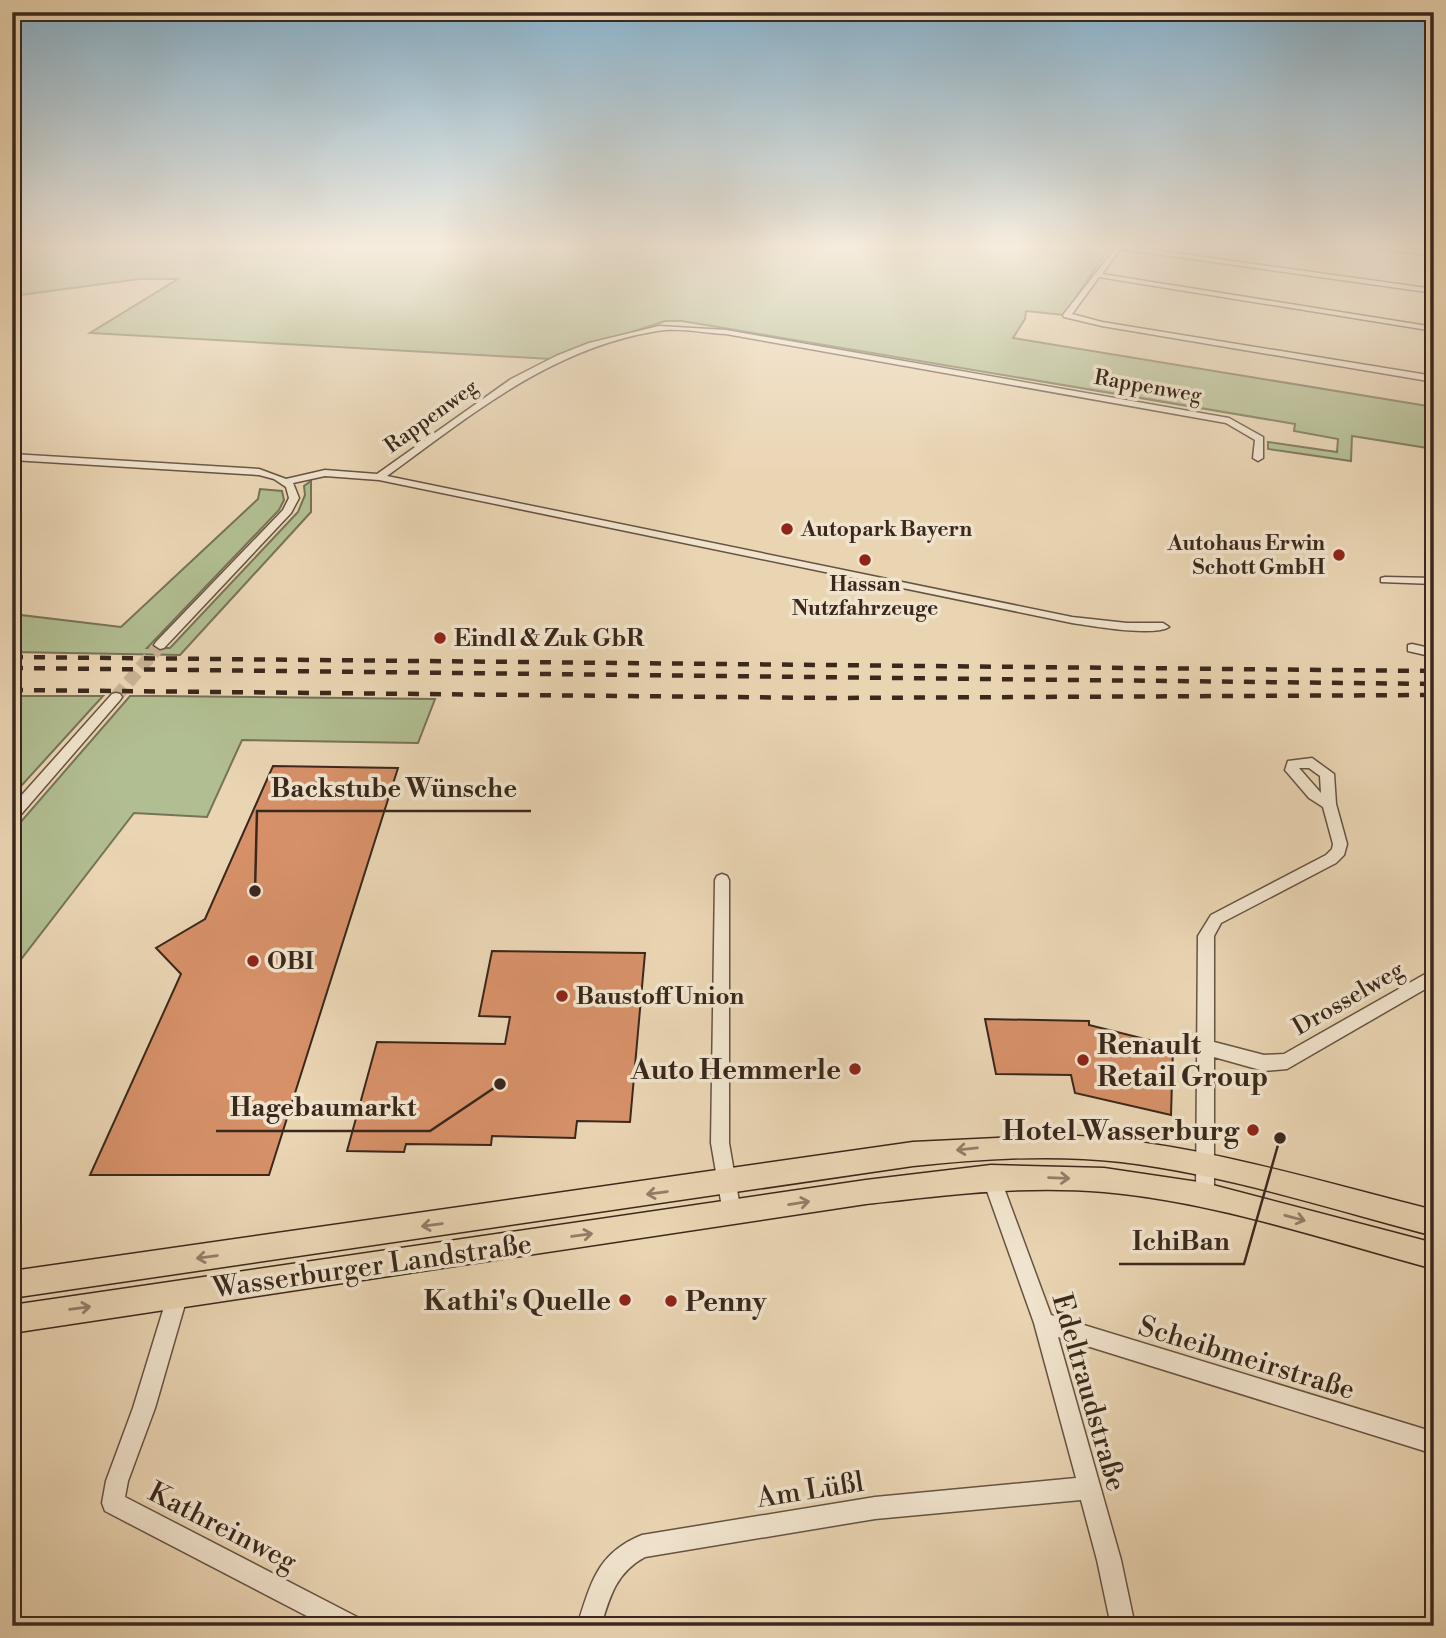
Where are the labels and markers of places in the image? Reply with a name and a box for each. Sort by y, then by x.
place label: Autopark Bayern [800,517,972,543]
marker: Autopark Bayern [779,521,795,537]
place label: Autohaus Erwin Schott GmbH [1166,531,1326,581]
marker: Autohaus Erwin Schott GmbH [1331,547,1347,563]
marker: Hassan Nutzfahrzeuge [857,552,873,568]
place label: Hassan Nutzfahrzeuge [792,572,938,622]
place label: Eindl & Zuk GbR [454,624,645,654]
marker: Eindl & Zuk GbR [432,630,448,646]
callout: Backstube Wünsche [257,764,531,811]
place label: OBI [267,947,314,977]
marker: OBI [245,953,261,969]
place label: Baustoff Union [576,982,745,1012]
marker: Baustoff Union [554,988,570,1004]
place label: Renault Retail Group [1097,1028,1268,1095]
marker: Renault Retail Group [1075,1052,1091,1068]
place label: Auto Hemmerle [630,1053,841,1088]
marker: Auto Hemmerle [847,1061,863,1077]
callout: Hagebaumarkt [216,1084,430,1131]
place label: Hotel Wasserburg [1002,1114,1240,1149]
marker: Hotel Wasserburg [1245,1122,1261,1138]
callout: IchiBan [1119,1217,1244,1264]
place label: Kathi's Quelle [424,1284,611,1319]
place label: Penny [685,1285,767,1320]
marker: Kathi's Quelle [617,1292,633,1308]
marker: Penny [663,1293,679,1309]

